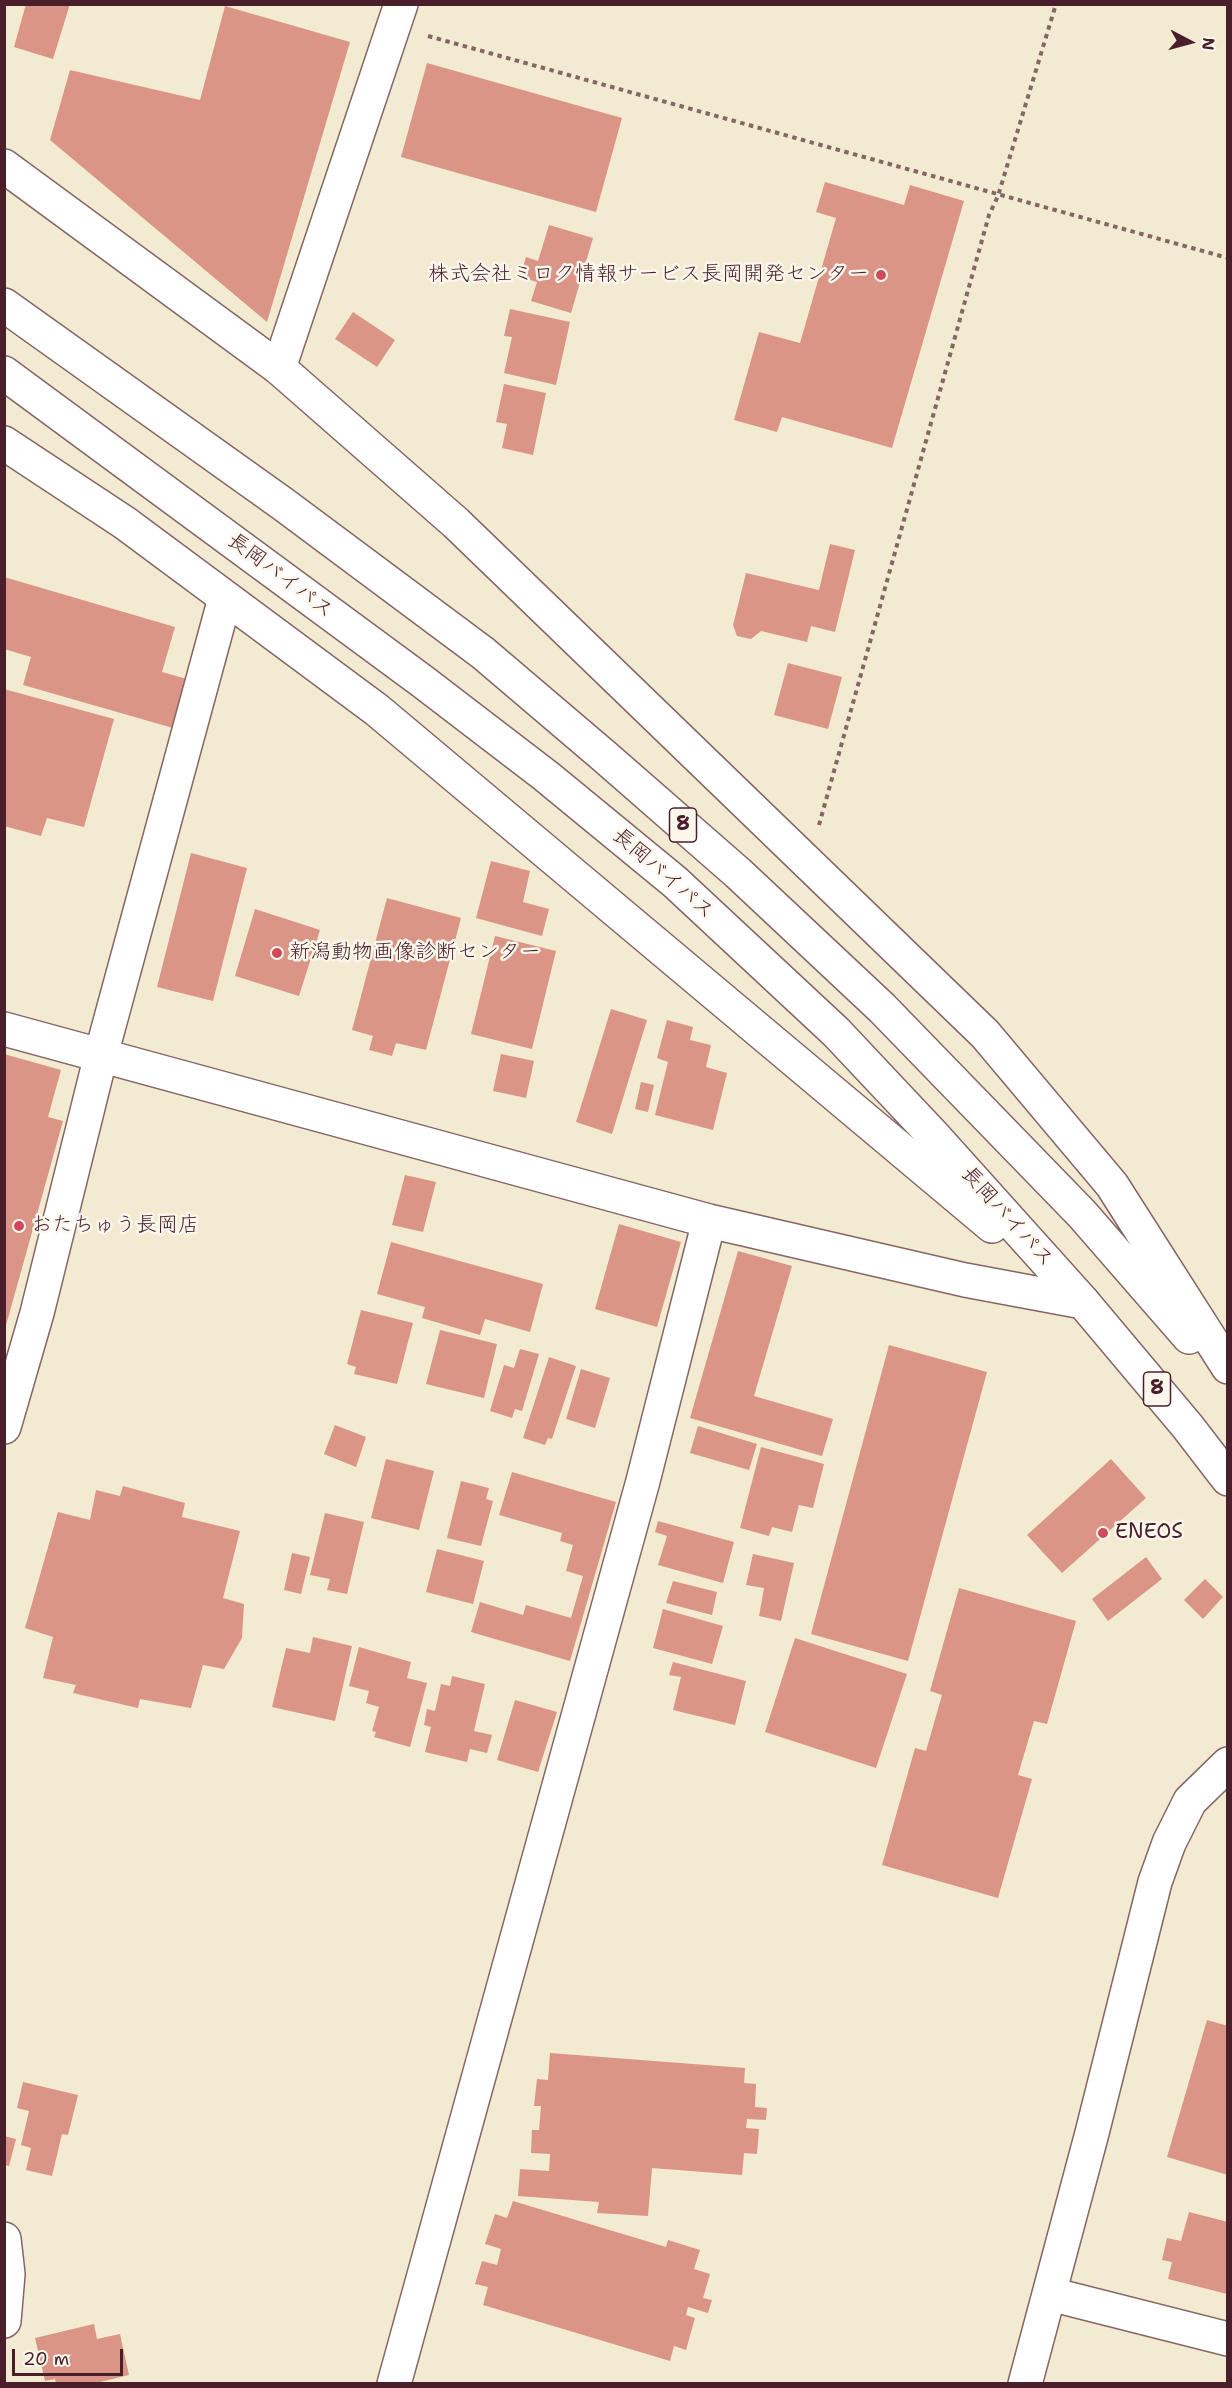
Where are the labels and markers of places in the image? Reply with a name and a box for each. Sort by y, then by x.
place label: 株式会社ミロク情報サービス長岡開発センター [428,262,869,288]
marker: 株式会社ミロク情報サービス長岡開発センター [874,268,888,282]
place label: 新潟動物画像診断センター [289,940,541,966]
marker: 新潟動物画像診断センター [270,946,284,960]
place label: おたちゅう長岡店 [31,1213,199,1239]
marker: おたちゅう長岡店 [12,1219,26,1233]
place label: ENEOS [1115,1520,1183,1546]
marker: ENEOS [1096,1526,1110,1540]

